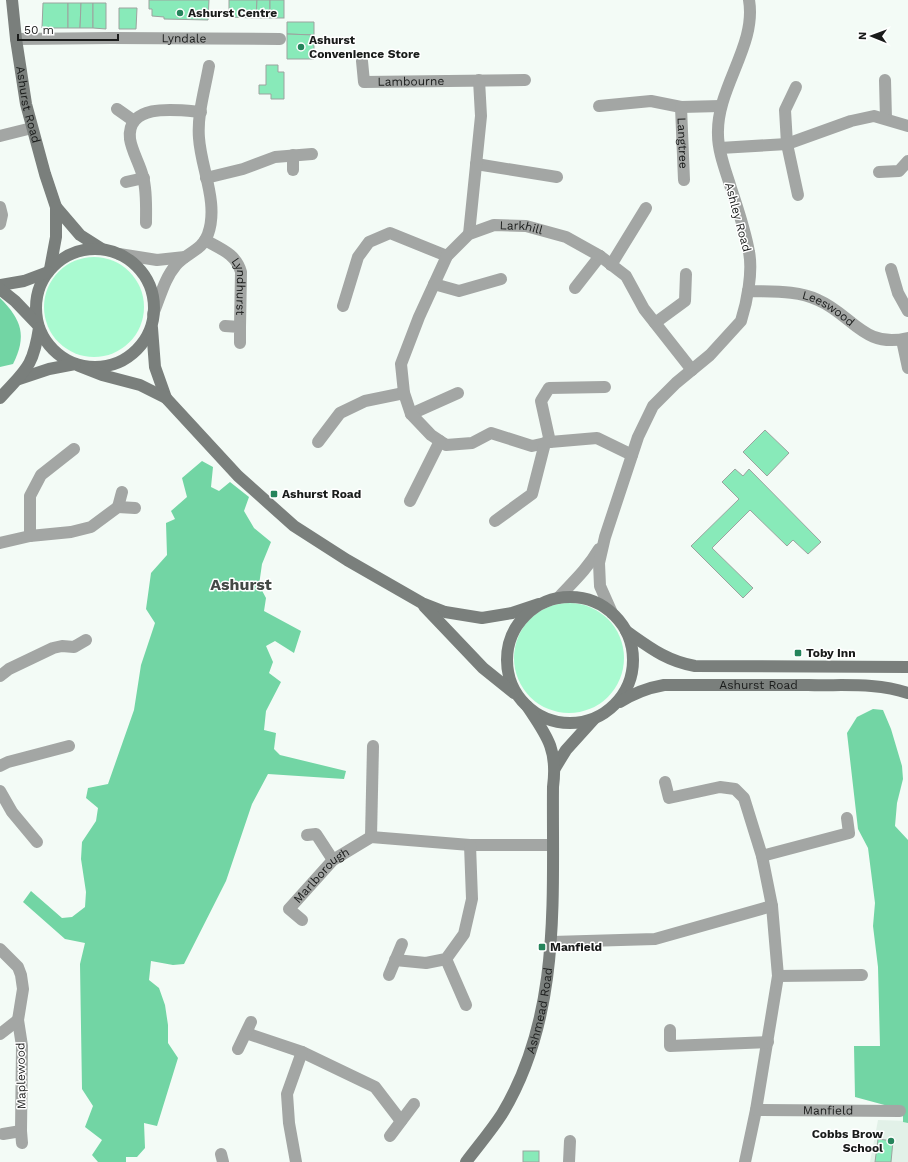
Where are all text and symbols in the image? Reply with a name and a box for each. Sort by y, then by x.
place label: Ashurst Centre [188,6,277,20]
marker: Ashurst Centre [175,8,185,18]
scale bar [18,16,118,42]
north arrow [852,16,892,56]
text: 50 m [24,23,54,37]
street label: Lyndale [162,31,206,46]
text: N [856,32,869,40]
place label: Ashurst Convenience Store [309,33,420,61]
marker: Ashurst Convenience Store [296,42,306,52]
street label: Ashurst Road [13,65,43,145]
street label: Lambourne [377,74,444,89]
street label: Langtree [674,117,691,169]
street label: Ashley Road [722,181,754,253]
street label: Larkhill [499,218,545,237]
street label: Lyndhurst [229,255,248,315]
street label: Leeswood [801,288,857,329]
place label: Ashurst Road [282,487,361,501]
marker: Ashurst Road [269,489,279,499]
district label: Ashurst [210,575,272,594]
place label: Toby Inn [806,646,856,660]
marker: Toby Inn [793,648,803,658]
street label: Ashurst Road [719,678,798,692]
street label: Marlborough [291,845,352,906]
place label: Manfield [550,940,602,954]
marker: Manfield [537,942,547,952]
street label: Ashmead Road [523,967,555,1055]
street label: Maplewood [13,1043,29,1109]
street label: Manfield [803,1103,853,1118]
place label: Cobbs Brow School [812,1127,883,1155]
marker: Cobbs Brow School [886,1136,896,1146]

